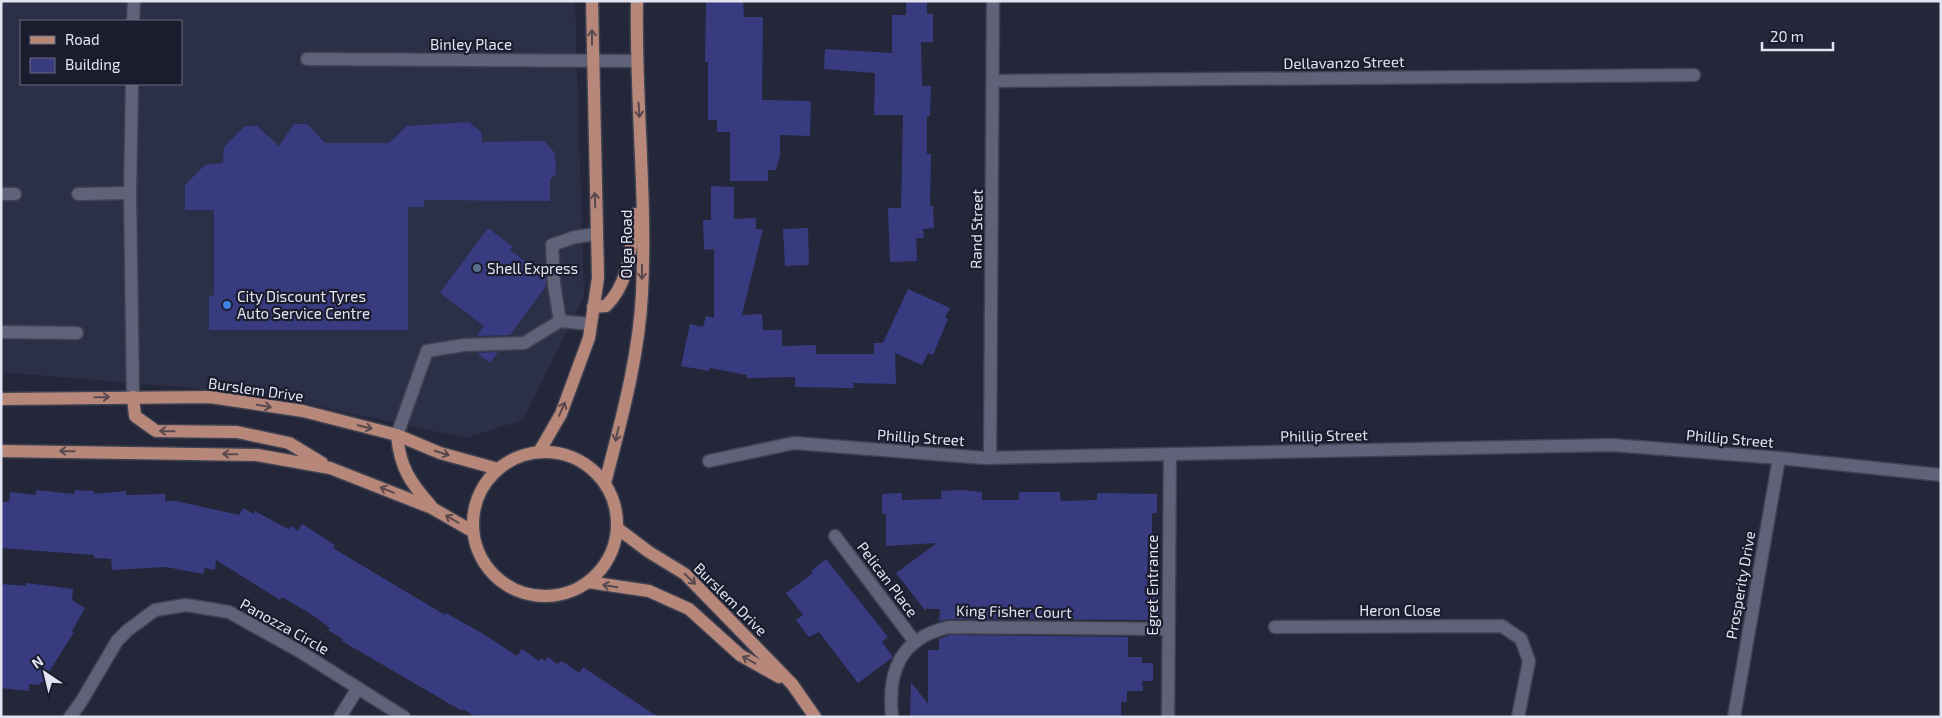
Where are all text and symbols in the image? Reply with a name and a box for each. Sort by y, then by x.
legend [20,20,182,85]
scale bar [1762,20,1833,52]
text: 20 m [1770,27,1804,45]
text: Road [65,30,100,48]
one-way arrow [587,30,597,46]
street label: Binley Place [430,35,512,53]
street label: Dellavanzo Street [1283,52,1405,72]
text: Building [65,55,121,73]
one-way arrow [634,102,643,118]
street label: Rand Street [966,189,986,269]
one-way arrow [591,192,600,208]
street label: Olga Road [617,210,635,278]
place label: Shell Express [487,259,578,277]
marker: Shell Express [471,262,483,274]
one-way arrow [637,264,647,280]
place label: City Discount Tyres Auto Service Centre [237,287,370,322]
marker: City Discount Tyres Auto Service Centre [221,299,233,311]
street label: Burslem Drive [207,373,305,405]
one-way arrow [94,393,110,402]
one-way arrow [256,401,272,411]
one-way arrow [558,402,568,417]
one-way arrow [356,423,372,432]
street label: Phillip Street [877,425,966,449]
street label: Phillip Street [1280,425,1368,445]
street label: Phillip Street [1686,425,1775,451]
one-way arrow [159,426,176,436]
one-way arrow [612,426,621,442]
one-way arrow [60,446,76,456]
one-way arrow [222,449,238,459]
one-way arrow [434,449,450,459]
one-way arrow [380,485,395,494]
one-way arrow [446,514,460,524]
street label: Prosperity Drive [1722,529,1758,641]
street label: Egret Entrance [1143,535,1161,635]
street label: Pelican Place [854,538,922,620]
street label: Burslem Drive [691,559,771,639]
one-way arrow [684,573,696,585]
one-way arrow [602,580,618,590]
street label: Panozza Circle [237,594,333,658]
street label: King Fisher Court [956,601,1072,621]
street label: Heron Close [1359,601,1441,619]
north arrow [20,648,70,698]
text: N [28,652,46,672]
one-way arrow [743,655,757,665]

